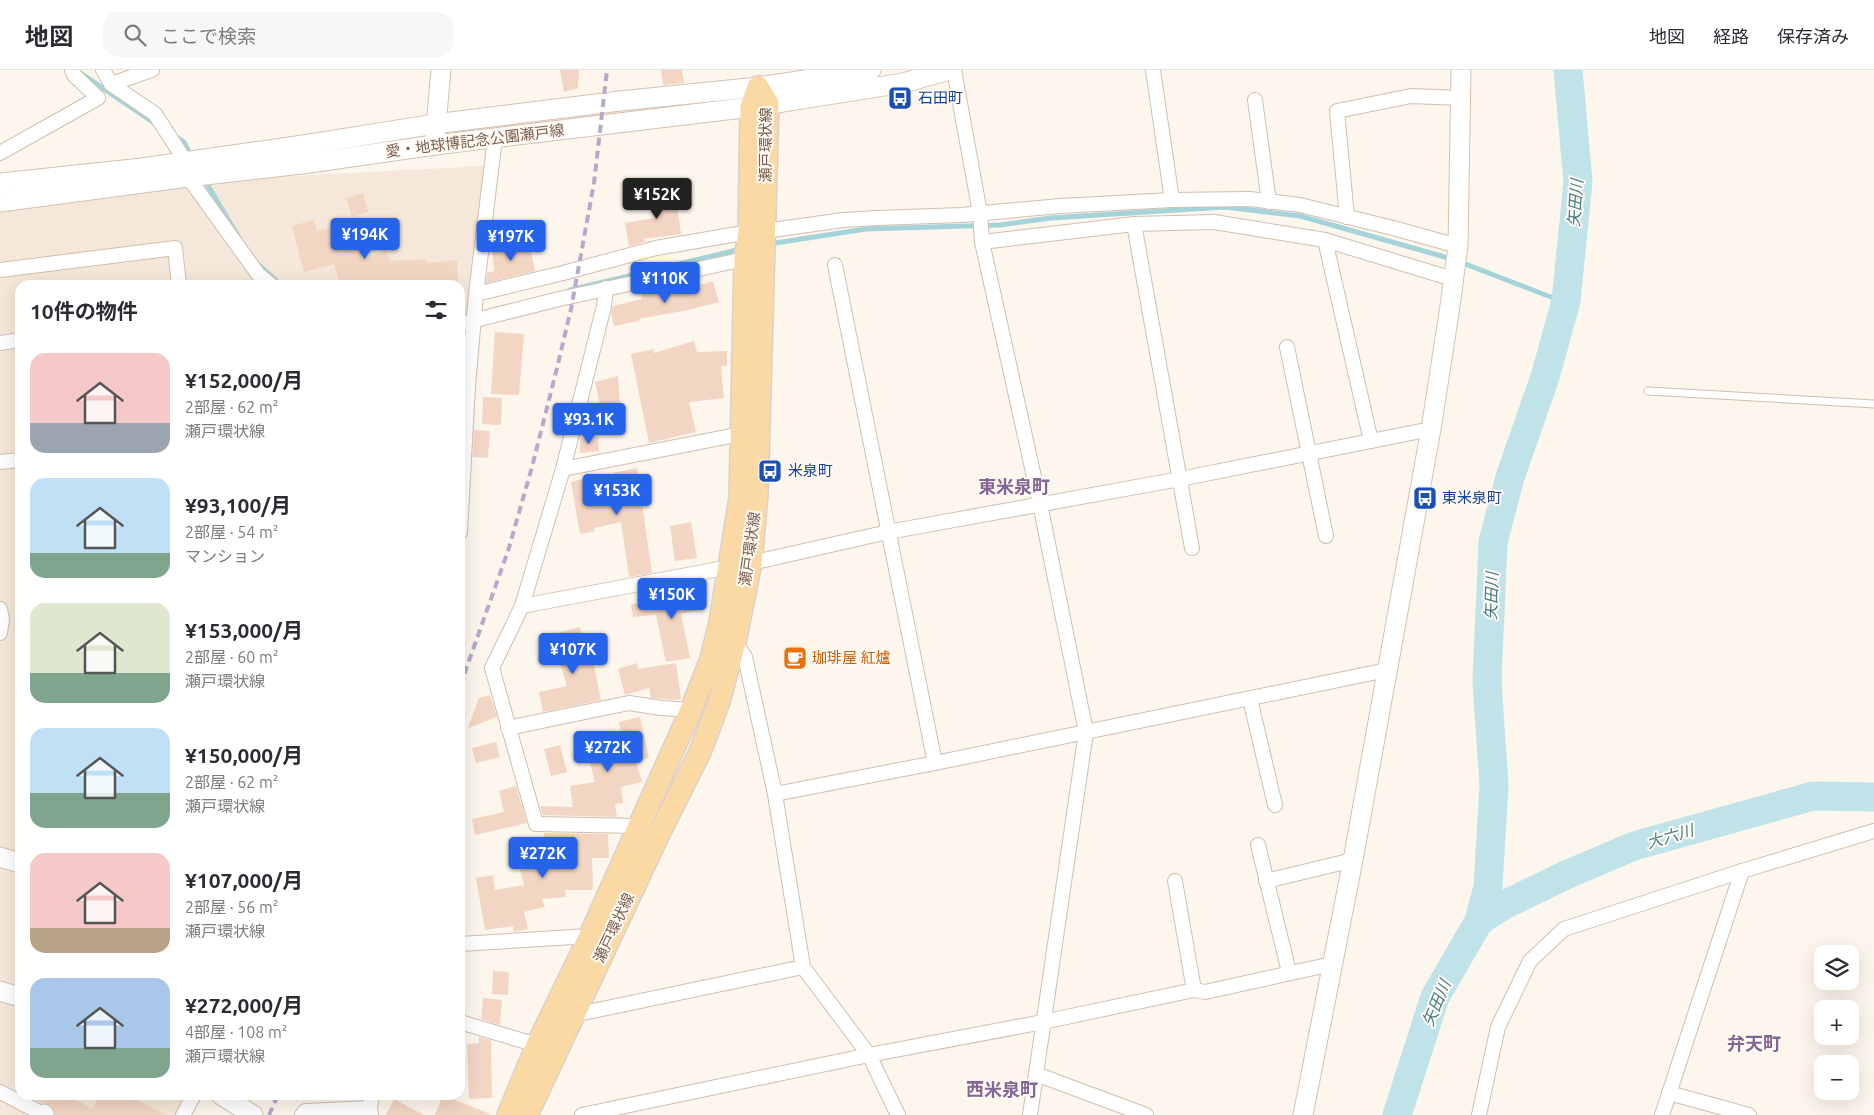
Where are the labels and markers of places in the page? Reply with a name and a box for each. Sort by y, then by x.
bus stop icon: 石田町 [887,85,913,111]
place label: 石田町 [918,89,963,106]
pin: ¥152K [622,178,692,220]
pin: ¥194K [330,218,400,260]
pin: ¥197K [476,220,546,262]
pin: ¥110K [630,262,700,304]
pin: ¥93.1K [548,402,630,445]
bus stop icon: 米泉町 [757,458,783,484]
place label: 米泉町 [788,462,833,479]
pin: ¥153K [582,474,652,516]
bus stop icon: 東米泉町 [1412,485,1438,511]
place label: 東米泉町 [1442,489,1502,506]
pin: ¥150K [637,578,707,620]
pin: ¥107K [538,632,608,675]
cafe icon: 珈琲屋 紅爐 [782,645,808,671]
place label: 珈琲屋 紅爐 [812,649,890,666]
pin: ¥272K [573,730,643,773]
pin: ¥272K [508,836,578,879]

